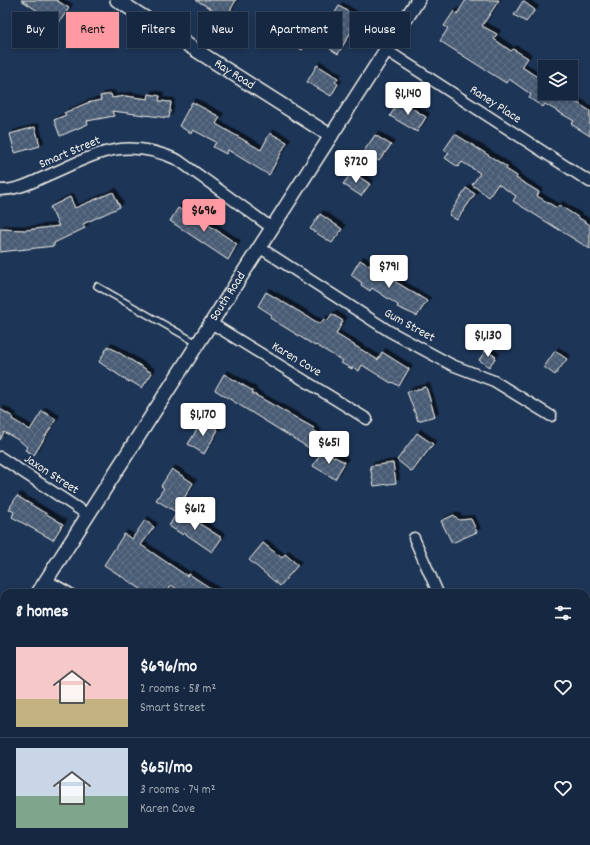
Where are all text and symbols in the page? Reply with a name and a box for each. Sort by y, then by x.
chip: Buy [12,12,58,48]
chip: Rent [66,12,119,48]
chip: Filters [127,12,190,48]
chip: New [198,12,248,48]
chip: Apartment [256,12,342,48]
chip: House [350,12,410,48]
street label: Ray Road [210,54,258,95]
map controls [538,60,578,100]
button: layers [538,60,578,100]
street label: Raney Place [465,81,525,129]
pin: $1,140 [375,82,441,116]
text: $1,140 [394,85,422,104]
street label: Smart Street [36,131,104,174]
pin: $720 [332,150,380,184]
text: $720 [344,153,368,172]
pin: $696 [180,199,228,233]
text: $696 [191,202,217,221]
pin: $791 [365,255,413,289]
text: $791 [379,258,399,277]
street label: South Road [205,268,251,325]
street label: Gum Street [380,304,438,348]
pin: $1,130 [455,324,521,358]
text: $1,130 [474,327,502,346]
street label: Karen Cove [268,338,325,382]
pin: $1,170 [170,403,236,437]
text: $1,170 [190,406,216,425]
pin: $651 [305,431,353,465]
text: $651 [318,434,340,453]
street label: Jaxon Street [20,450,82,500]
pin: $612 [171,497,219,531]
text: $612 [184,500,206,519]
text: 8 homes [16,601,68,625]
icon: filters [552,602,574,624]
text: $696/mo [140,656,197,680]
icon: home [48,663,96,711]
icon: heart [552,676,574,698]
text: 2 rooms · 58 m² [140,680,216,699]
text: Smart Street [140,699,205,718]
text: $651/mo [140,757,193,781]
icon: home [48,764,96,812]
icon: heart [552,777,574,799]
text: 3 rooms · 74 m² [140,781,216,800]
text: Karen Cove [140,800,195,819]

